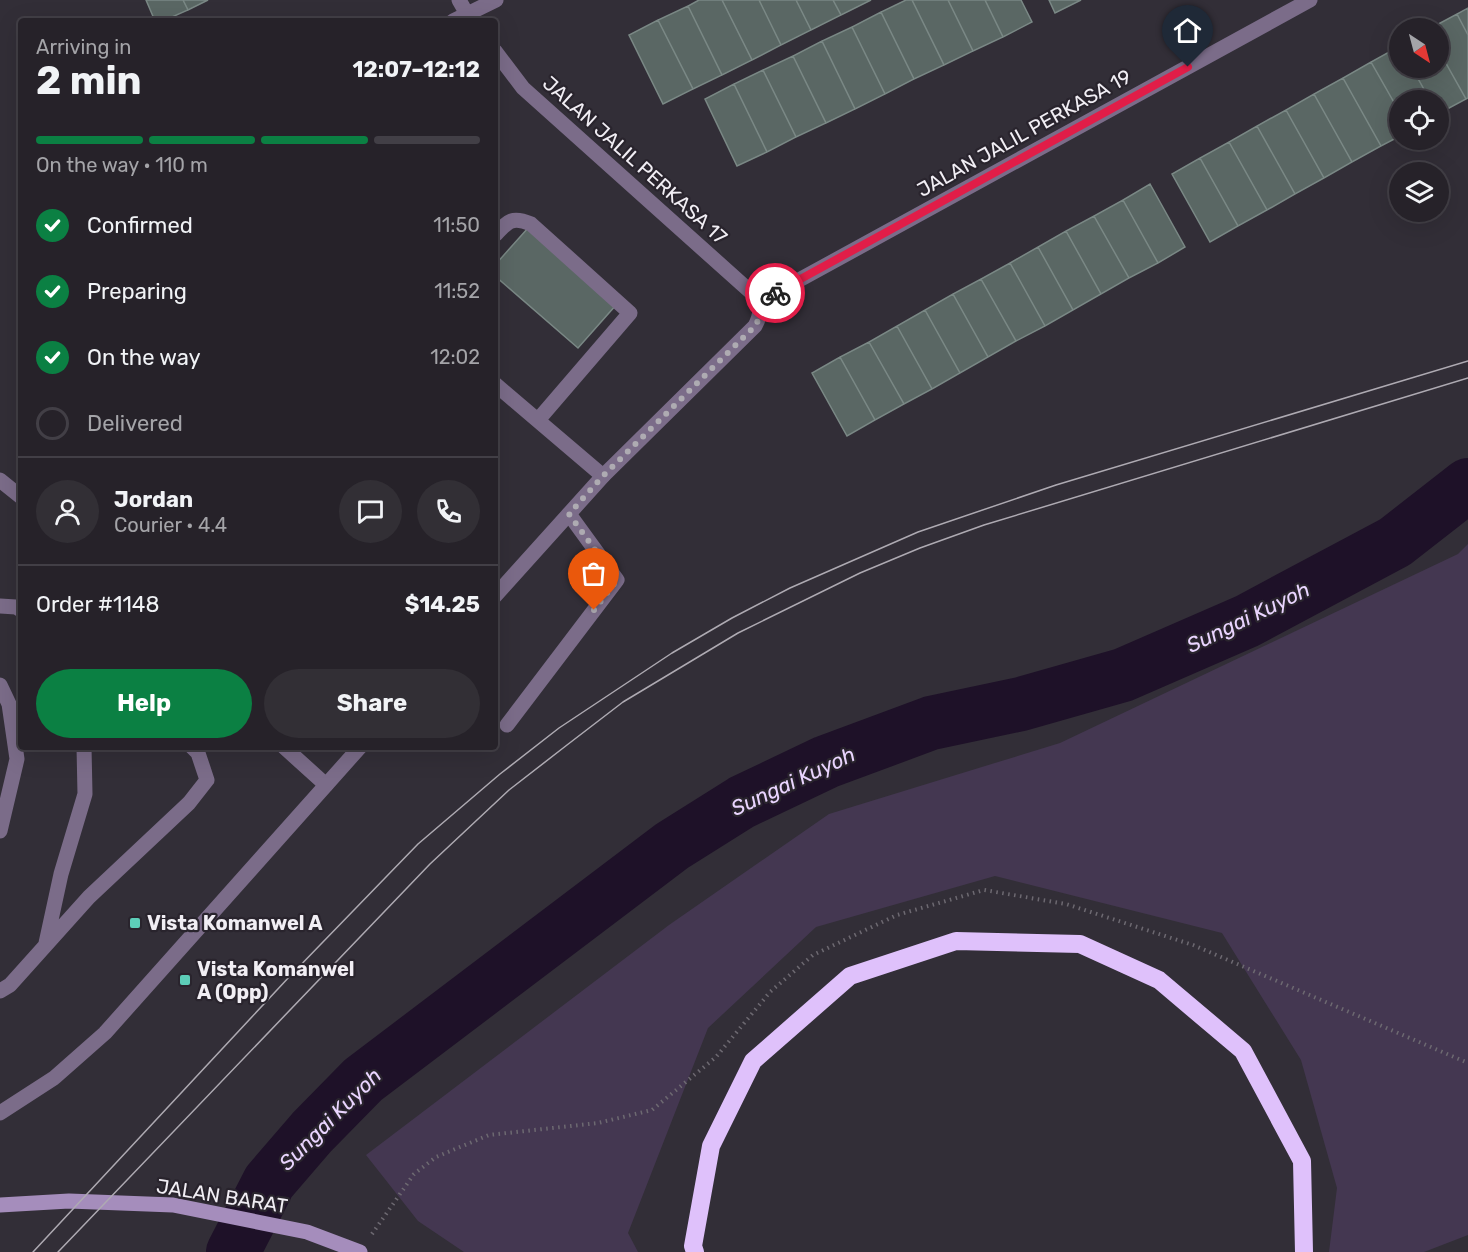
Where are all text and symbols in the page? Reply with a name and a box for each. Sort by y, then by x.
pin [1162,5,1213,67]
icon: home [1171,14,1204,47]
north arrow [1389,18,1449,78]
map controls [1389,18,1449,222]
text: Arriving in [36,35,131,59]
text: 12:07–12:12 [353,56,480,83]
text: 2 min [36,58,142,104]
street label: JALAN JALIL PERKASA 19 [913,64,1135,202]
street label: JALAN JALIL PERKASA 17 [538,71,732,249]
button: locate [1389,90,1449,150]
text: On the way · 110 m [36,153,208,177]
button: layers [1389,162,1449,222]
icon: check [36,209,69,242]
text: Confirmed [87,212,193,239]
text: 11:50 [433,213,480,237]
courier [745,263,805,323]
icon: check [36,275,69,308]
icon: bike [759,277,792,310]
text: Preparing [87,278,187,305]
text: 11:52 [434,279,480,303]
icon: check [36,341,69,374]
text: On the way [87,344,201,371]
text: 12:02 [430,345,480,369]
text: Delivered [87,410,183,437]
button: person [36,480,99,543]
button: chat [339,480,402,543]
button: phone [417,480,480,543]
text: Jordan [114,486,193,513]
text: Courier · 4.4 [114,513,227,537]
pin [568,548,619,610]
icon: bag [577,557,610,590]
water label: Sungai Kuyoh [1182,576,1314,658]
text: Order #1148 [36,591,160,618]
text: $14.25 [405,591,480,618]
button: Help [36,669,252,738]
button: Share [264,669,480,738]
water label: Sungai Kuyoh [727,741,859,821]
place label: Vista Komanwel A [147,911,323,935]
marker: Vista Komanwel A [128,916,142,930]
place label: Vista Komanwel A (Opp) [197,957,355,1004]
marker: Vista Komanwel A (Opp) [178,973,192,987]
water label: Sungai Kuyoh [274,1063,386,1175]
street label: JALAN BARAT [155,1174,290,1218]

